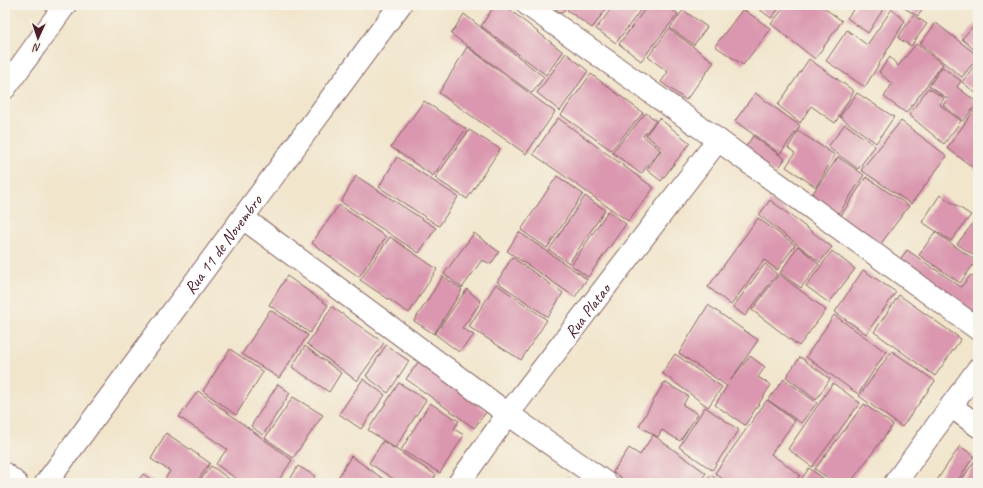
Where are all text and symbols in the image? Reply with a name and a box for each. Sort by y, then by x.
north arrow [18,18,58,58]
text: N [32,41,41,55]
street label: Rua 11 de Novembro [179,190,267,298]
street label: Rua Platao [560,278,616,342]

